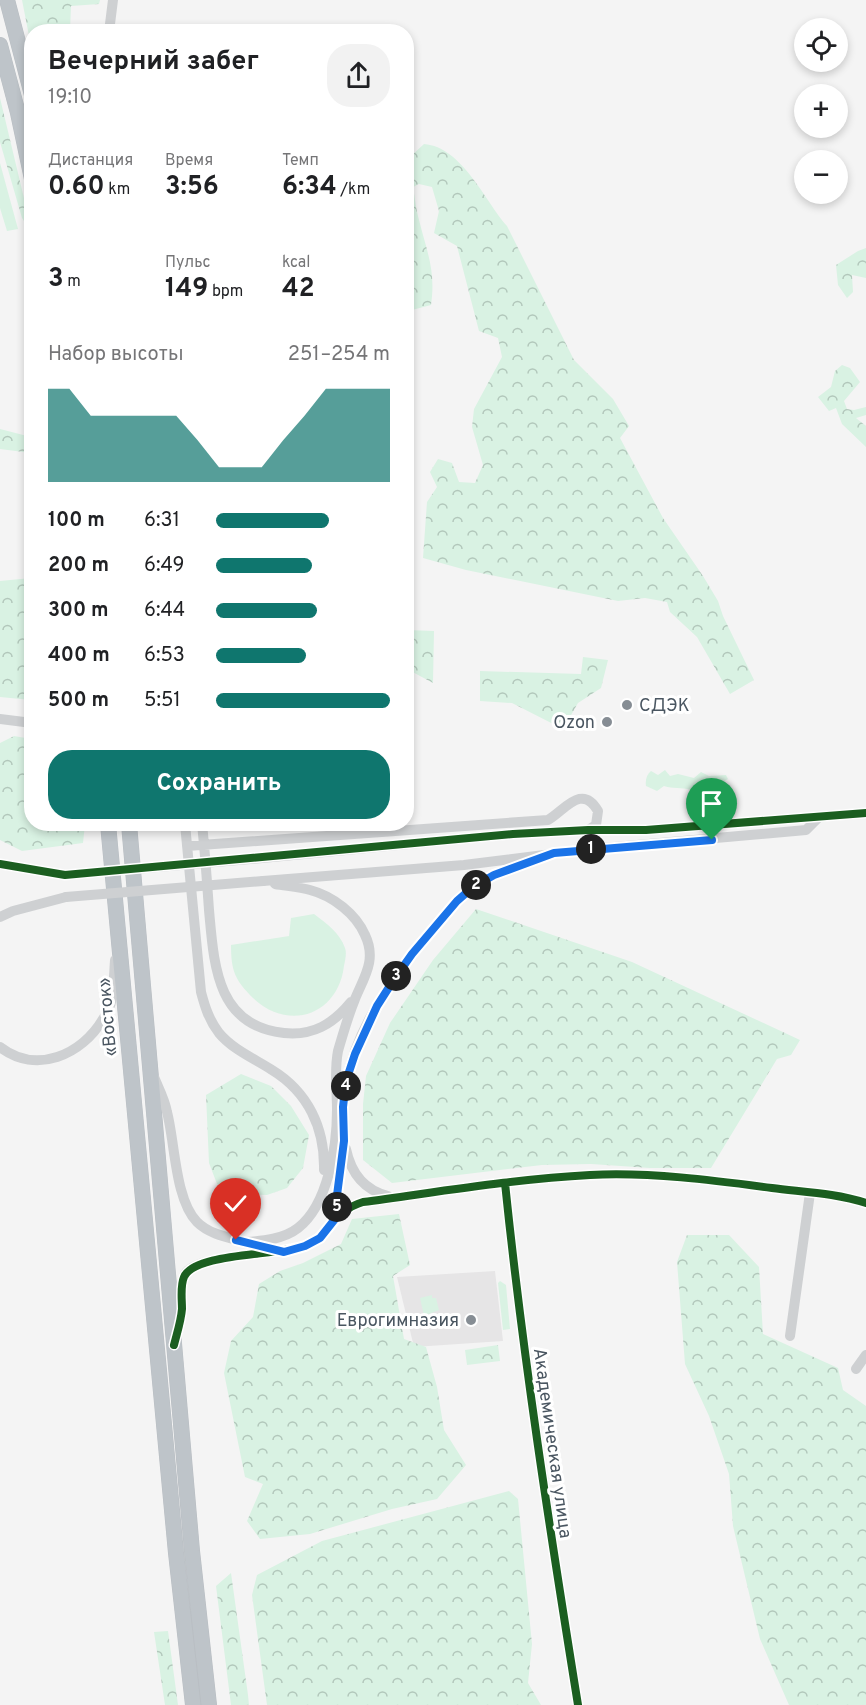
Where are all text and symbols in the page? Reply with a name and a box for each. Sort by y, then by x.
map controls [794,18,848,204]
button: locate [794,18,848,72]
button: share [327,44,390,107]
text: Вечерний забег [48,45,259,79]
button: + [794,84,848,138]
text: 19:10 [48,85,92,111]
button: − [794,150,848,204]
text: Дистанция [48,151,133,171]
text: Время [165,151,213,171]
text: Темп [282,151,319,171]
text: 0.60 [48,171,105,204]
text: 3:56 [165,171,219,204]
text: 6:34 [282,171,337,204]
text: km [105,180,130,200]
text: /km [337,180,370,200]
text: Пульс [165,253,211,273]
text: kcal [282,253,310,273]
text: 3 [48,263,64,296]
text: m [64,272,81,292]
text: 149 [165,273,208,306]
text: 42 [282,273,315,306]
text: bpm [208,282,243,302]
text: Набор высоты [48,342,184,368]
text: 251–254 m [288,342,390,368]
text: 100 m [48,508,105,534]
text: 6:31 [144,508,180,534]
text: 200 m [48,553,109,579]
text: 6:49 [144,553,185,579]
text: 300 m [48,598,109,624]
text: 6:44 [144,598,185,624]
text: 400 m [48,643,110,669]
text: 6:53 [144,643,185,669]
text: 500 m [48,688,109,714]
text: 5:51 [144,688,181,714]
place label: СДЭК [639,695,690,718]
marker: СДЭК [620,698,634,712]
place label: Ozon [553,712,595,735]
marker: Ozon [600,715,614,729]
button: Сохранить [48,750,390,819]
pin [686,778,737,840]
icon: arrive [695,787,728,820]
pin: 1 [576,834,606,864]
text: 1 [588,839,594,859]
pin: 2 [461,870,491,900]
text: 2 [471,875,481,895]
pin: 3 [381,961,411,991]
text: 3 [391,966,401,986]
street label: «Восток» [94,977,123,1057]
pin: 4 [331,1071,361,1101]
text: 4 [341,1076,351,1096]
pin [210,1178,261,1240]
icon: check [219,1187,252,1220]
pin: 5 [322,1192,352,1222]
text: 5 [332,1197,342,1217]
place label: Еврогимназия [337,1310,459,1333]
marker: Еврогимназия [464,1313,478,1327]
street label: Академическая улица [527,1347,576,1540]

